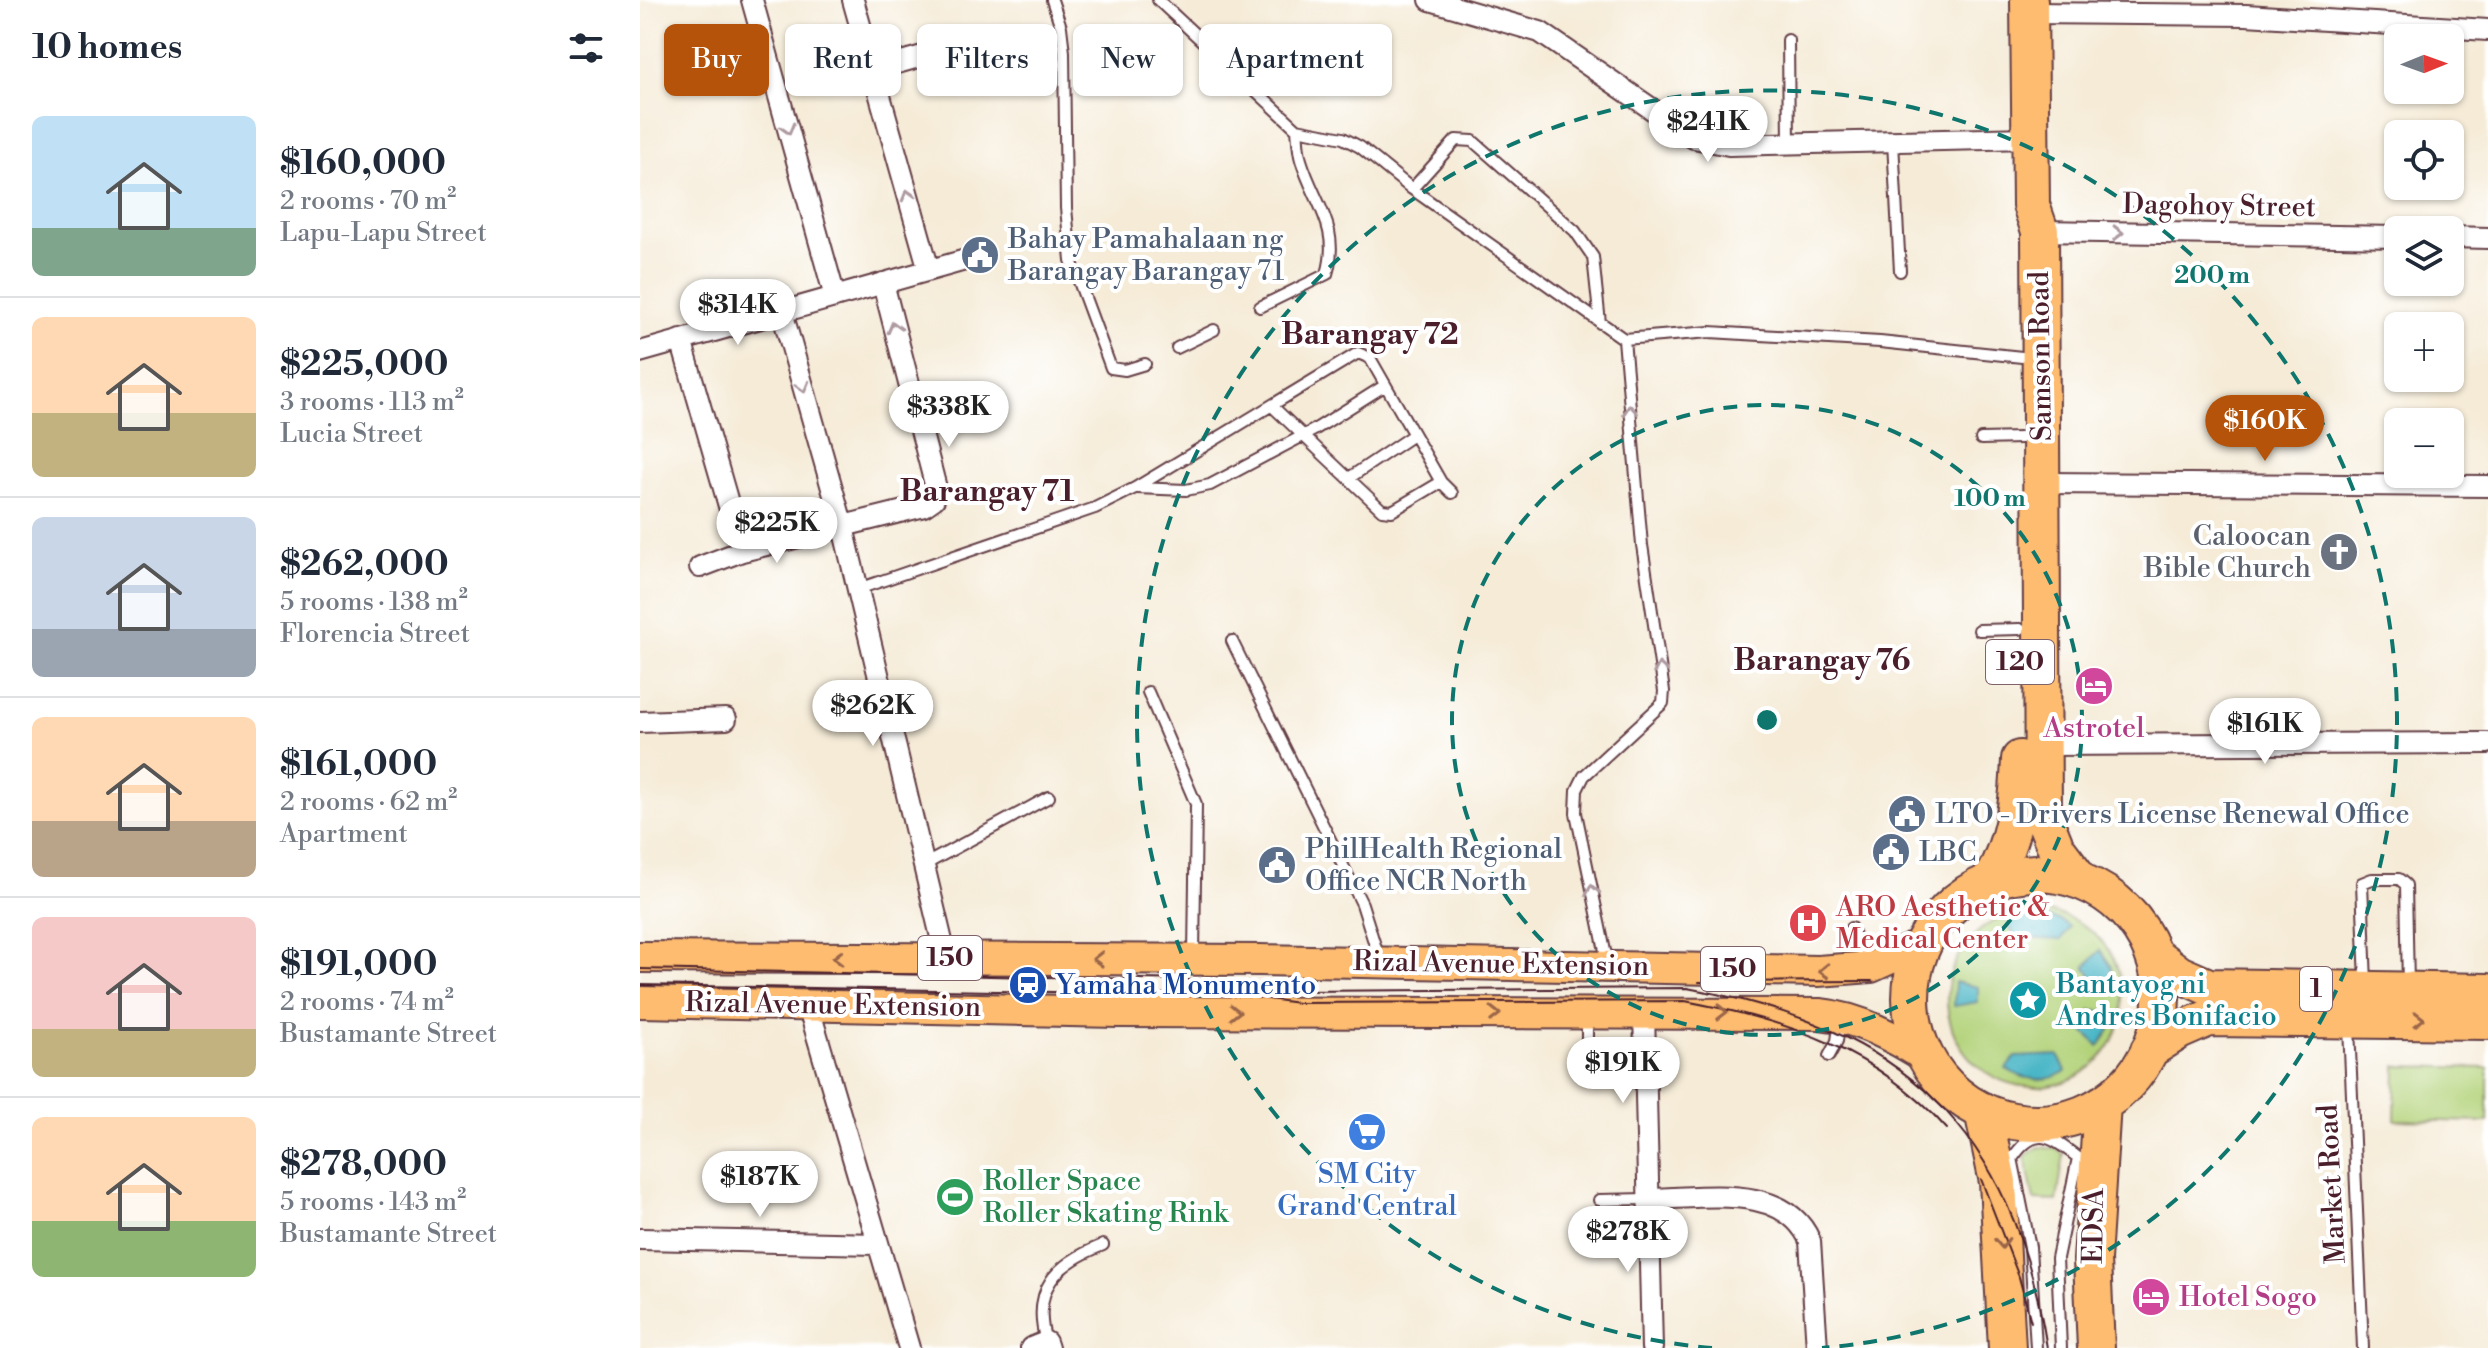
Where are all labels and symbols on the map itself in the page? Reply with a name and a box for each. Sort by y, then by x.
north arrow [2384,24,2464,104]
pin: $241K [1652,96,1764,164]
one-way arrow [779,122,795,136]
street label: Dagohoy Street [2122,187,2316,225]
one-way arrow [901,189,917,203]
place label: Bahay Pamahalaan ng Barangay Barangay 71 [1007,222,1284,289]
one-way arrow [2112,224,2125,241]
public building icon: Bahay Pamahalaan ng Barangay Barangay 71 [959,234,1001,276]
text: 200 m [2174,261,2250,291]
street label: Samson Road [2022,271,2060,441]
pin: $314K [682,279,794,347]
district label: Barangay 72 [1281,316,1459,354]
one-way arrow [887,320,904,334]
one-way arrow [794,379,811,393]
pin: $338K [893,381,1005,449]
pin: $160K [2209,395,2321,463]
one-way arrow [1622,403,1639,416]
district label: Barangay 71 [900,473,1075,511]
text: 100 m [1954,484,2026,514]
pin: $225K [721,497,833,565]
place label: Caloocan Bible Church [2143,519,2311,586]
church icon: Caloocan Bible Church [2318,531,2360,573]
road number: 120 [1986,640,2054,684]
district label: Barangay 76 [1734,642,1911,680]
one-way arrow [1652,661,1669,675]
hotel icon: Astrotel [2073,665,2115,707]
pin: $262K [817,680,929,748]
pin: $161K [2209,698,2321,766]
centre of rings [1753,706,1781,734]
place label: Astrotel [2043,711,2145,746]
public building icon: LTO - Drivers License Renewal Office [1886,793,1928,835]
place label: LTO - Drivers License Renewal Office [1935,797,2410,832]
public building icon: LBC [1870,831,1912,873]
place label: PhilHealth Regional Office NCR North [1305,832,1562,899]
place label: LBC [1919,835,1976,870]
public building icon: PhilHealth Regional Office NCR North [1256,844,1298,886]
one-way arrow [1584,884,1601,897]
place label: ARO Aesthetic & Medical Center [1835,890,2050,957]
hospital icon: ARO Aesthetic & Medical Center [1787,902,1829,944]
road number: 150 [918,936,982,980]
street label: Rizal Avenue Extension [1353,944,1650,984]
road number: 150 [1701,947,1765,991]
one-way arrow [831,949,844,967]
one-way arrow [1091,950,1104,968]
one-way arrow [1817,962,1829,979]
station icon: Yamaha Monumento [1007,964,1049,1006]
place label: Bantayog ni Andres Bonifacio [2055,967,2277,1034]
road number: 1 [2300,967,2332,1011]
place label: Yamaha Monumento [1054,968,1316,1003]
place icon: Bantayog ni Andres Bonifacio [2007,979,2049,1021]
street label: Rizal Avenue Extension [685,985,982,1025]
one-way arrow [1229,1003,1242,1021]
one-way arrow [1716,1004,1729,1021]
one-way arrow [1489,1005,1502,1023]
one-way arrow [2413,1010,2426,1028]
pin: $191K [1567,1037,1679,1105]
street label: Market Road [2310,1103,2354,1265]
supermarket icon: SM City Grand Central [1346,1111,1388,1153]
pin: $187K [704,1151,816,1219]
place label: SM City Grand Central [1277,1157,1457,1224]
place label: Roller Space Roller Skating Rink [983,1164,1230,1231]
sports icon: Roller Space Roller Skating Rink [934,1176,976,1218]
street label: EDSA [2076,1187,2112,1264]
pin: $278K [1572,1206,1684,1274]
one-way arrow [1993,1237,2010,1250]
hotel icon: Hotel Sogo [2130,1276,2172,1318]
place label: Hotel Sogo [2179,1280,2317,1315]

